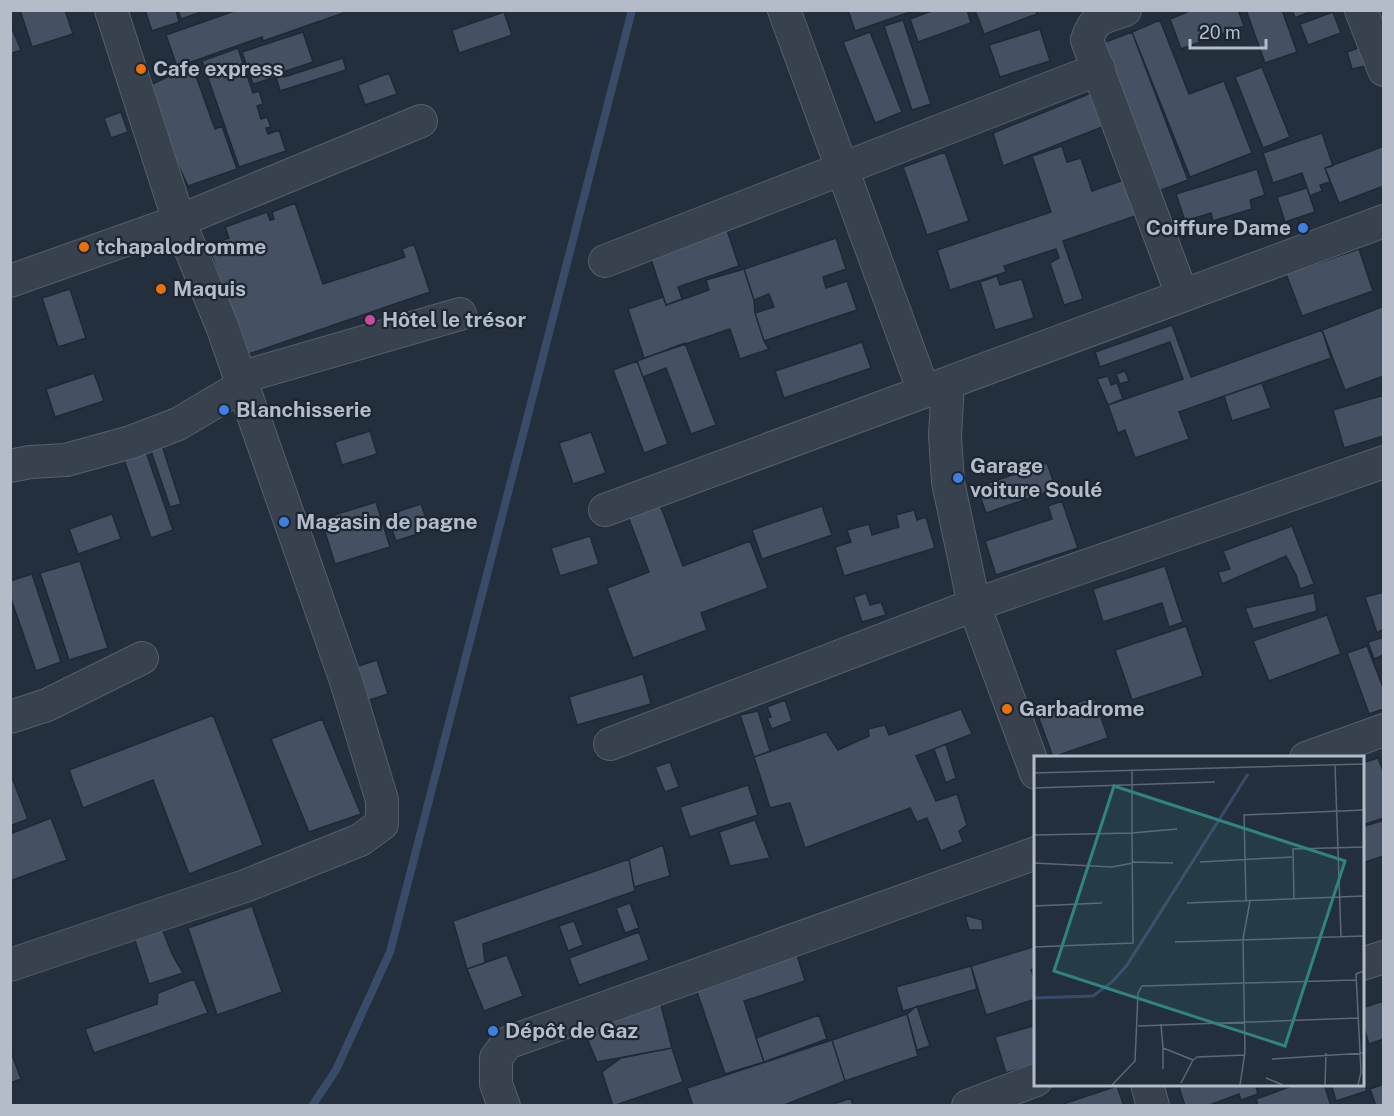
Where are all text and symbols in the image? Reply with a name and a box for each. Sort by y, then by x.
scale bar [1190,12,1266,50]
text: 20 m [1199,22,1241,43]
place label: Cafe express [153,56,284,81]
marker: Cafe express [134,62,148,76]
place label: Coiffure Dame [1146,215,1291,240]
marker: Coiffure Dame [1296,221,1310,235]
place label: tchapalodromme [96,234,266,259]
marker: tchapalodromme [77,240,91,254]
place label: Maquis [173,276,246,301]
marker: Maquis [154,282,168,296]
place label: Hôtel le trésor [382,307,526,332]
marker: Hôtel le trésor [363,313,377,327]
place label: Blanchisserie [236,397,372,422]
marker: Blanchisserie [217,403,231,417]
place label: Garage voiture Soulé [970,453,1102,502]
marker: Garage voiture Soulé [951,471,965,485]
place label: Magasin de pagne [296,509,478,534]
marker: Magasin de pagne [277,515,291,529]
place label: Garbadrome [1019,696,1145,721]
marker: Garbadrome [1000,702,1014,716]
inset map [1034,756,1364,1086]
place label: Dépôt de Gaz [505,1018,638,1043]
marker: Dépôt de Gaz [486,1024,500,1038]

